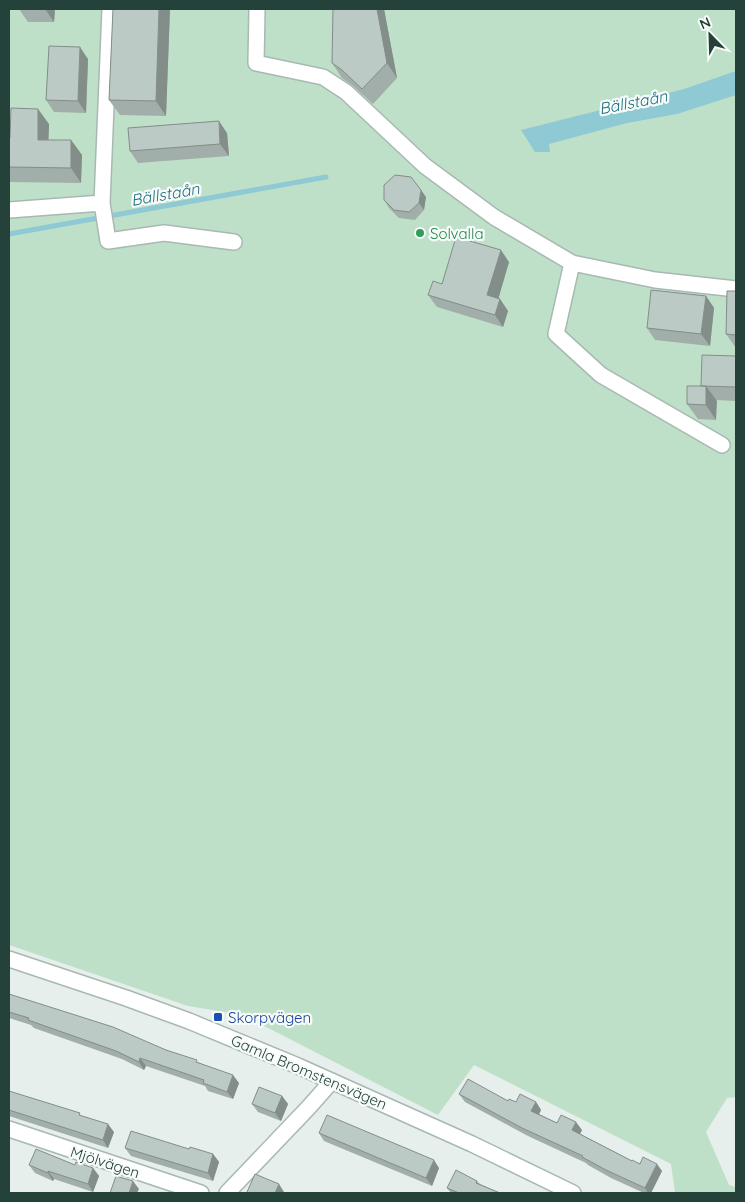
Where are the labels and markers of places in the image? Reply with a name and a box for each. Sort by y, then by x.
place label: Solvalla [430,224,484,243]
marker: Solvalla [414,227,426,239]
place label: Skorpvägen [228,1008,311,1027]
marker: Skorpvägen [212,1011,224,1023]

